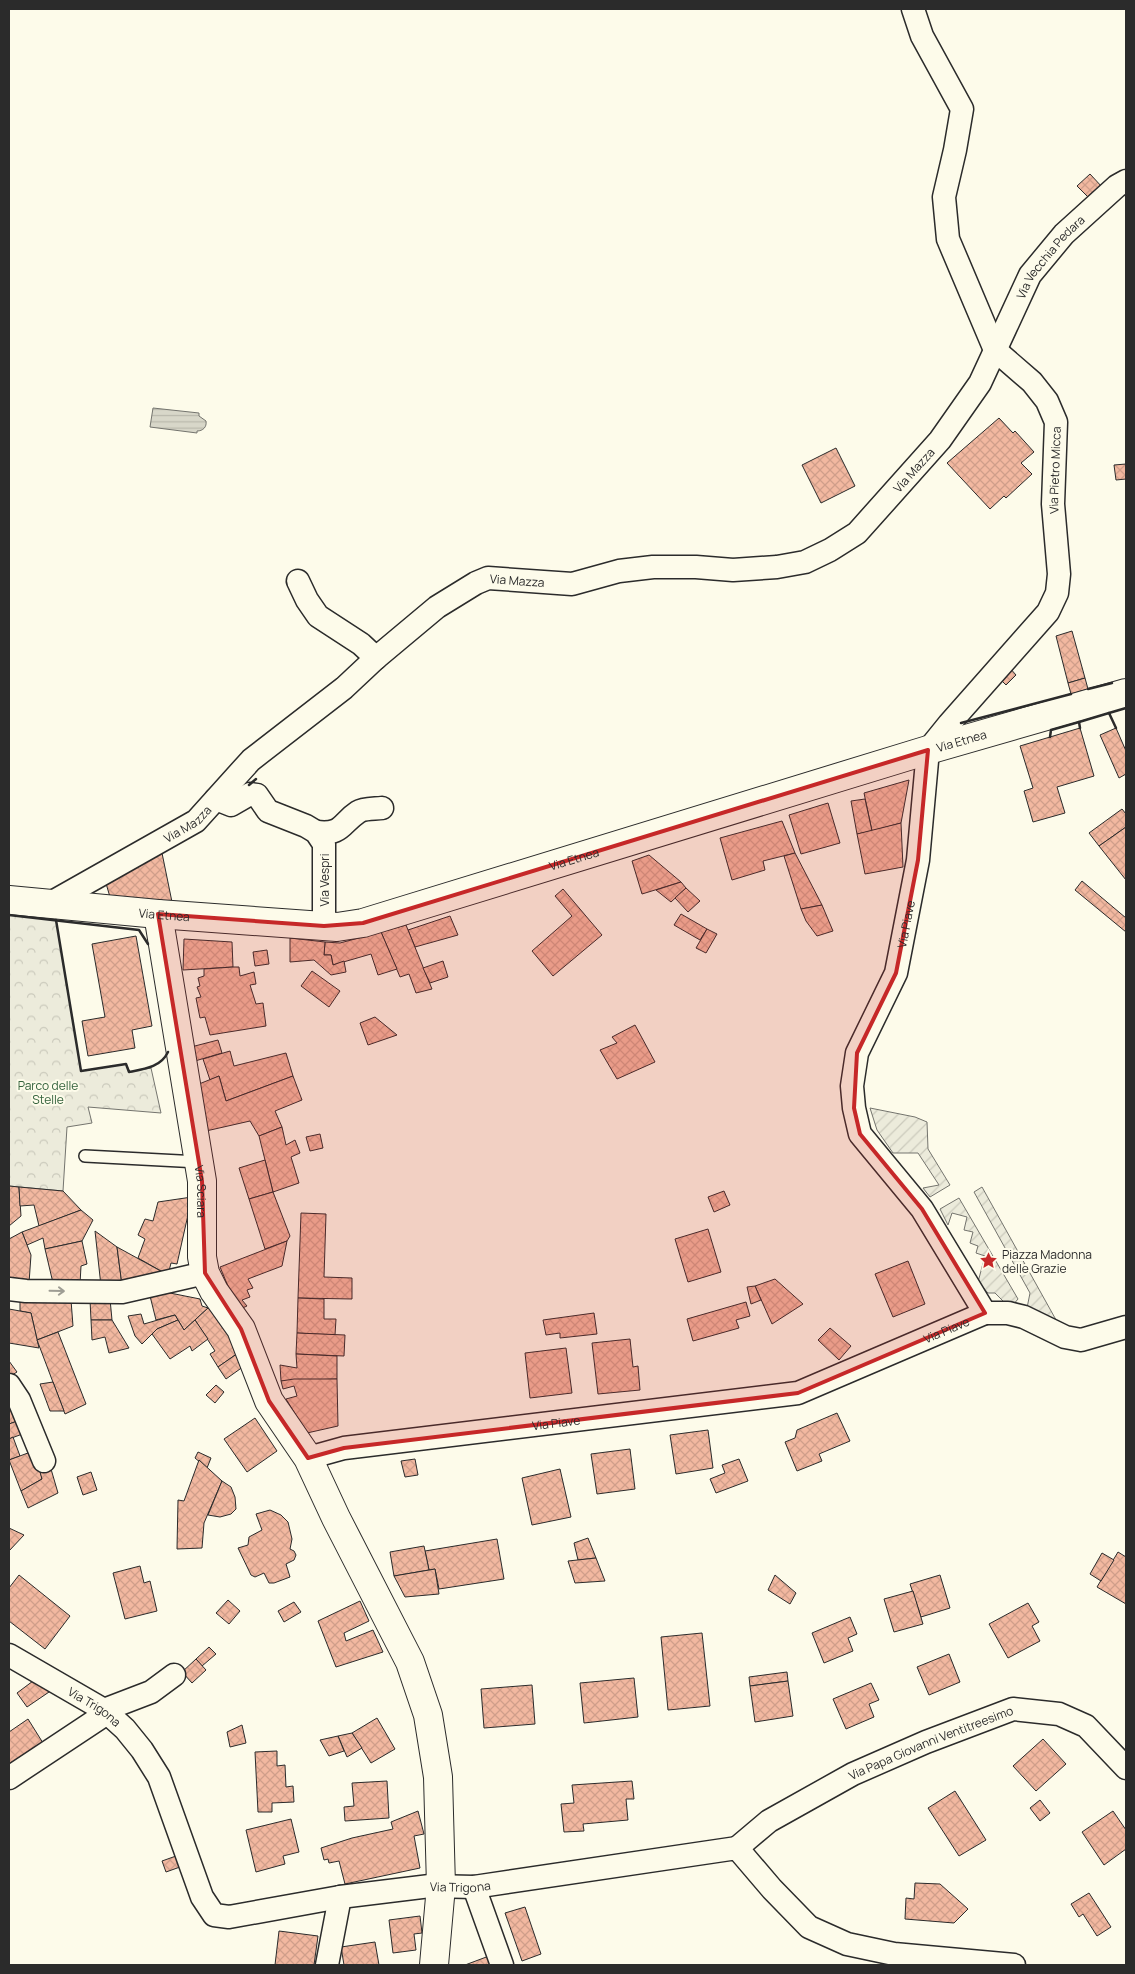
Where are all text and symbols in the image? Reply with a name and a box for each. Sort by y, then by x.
street label: Via Vecchia Pedara [1012,211,1088,301]
street label: Via Pietro Micca [1045,426,1064,514]
street label: Via Mazza [889,444,938,496]
street label: Via Mazza [489,570,545,591]
street label: Via Etnea [934,725,988,756]
street label: Via Mazza [160,802,215,846]
street label: Via Etnea [547,843,601,874]
street label: Via Vespri [316,854,333,906]
street label: Via Piave [893,899,918,949]
street label: Via Etnea [138,904,190,925]
park label: Parco delle Stelle [18,1077,78,1108]
street label: Via Sciara [191,1164,211,1218]
place label: Piazza Madonna delle Grazie [1002,1246,1092,1277]
place icon: Piazza Madonna delle Grazie [978,1251,998,1271]
one-way arrow [49,1286,65,1296]
street label: Via Piave [921,1312,972,1347]
street label: Via Piave [531,1411,581,1434]
street label: Via Trigona [65,1683,125,1730]
street label: Via Papa Giovanni Ventitreesimo [845,1701,1015,1784]
street label: Via Trigona [430,1876,492,1896]

